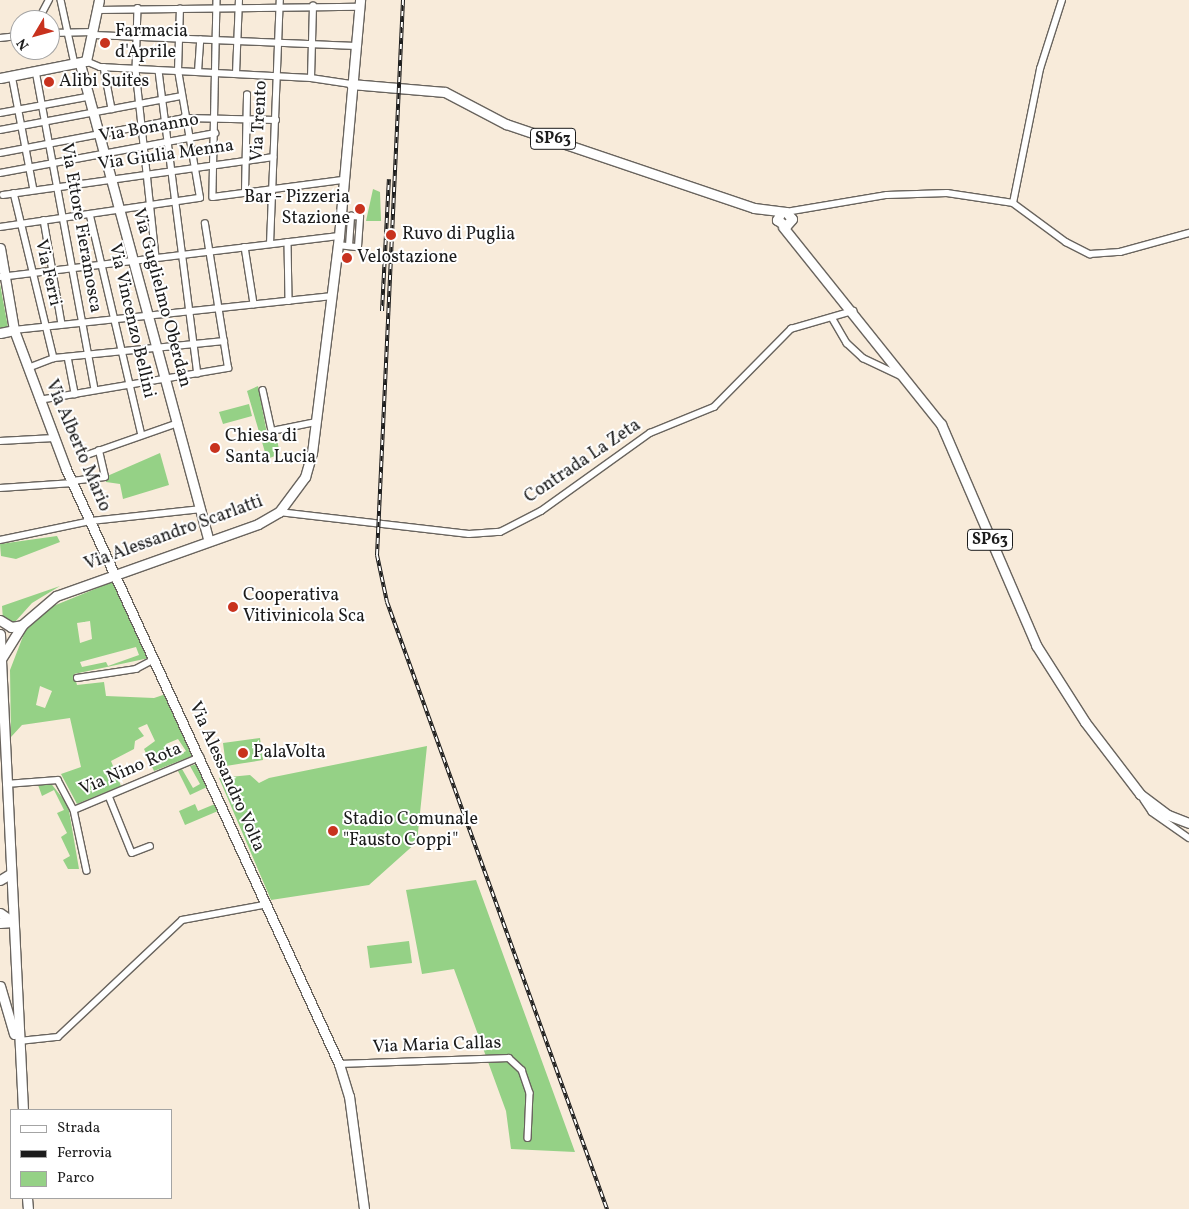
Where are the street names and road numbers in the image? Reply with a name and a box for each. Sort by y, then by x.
street label: Via Trento [247,80,273,162]
street label: Via Bonanno [97,110,201,148]
road number: SP63 [529,126,577,152]
street label: Via Giulia Menna [97,136,235,176]
street label: Via Ettore Fieramosca [54,141,106,315]
street label: Via Guglielmo Oberdan [127,206,195,390]
street label: Via Ferri [29,238,65,308]
street label: Via Vincenzo Bellini [103,241,159,401]
street label: Via Alberto Mario [40,377,114,515]
street label: Contrada La Zeta [521,415,645,509]
street label: Via Alessandro Scarlatti [82,492,266,576]
road number: SP63 [966,526,1014,554]
street label: Via Alessandro Volta [183,698,269,856]
street label: Via Nino Rota [77,739,185,801]
street label: Via Maria Callas [372,1033,502,1059]

